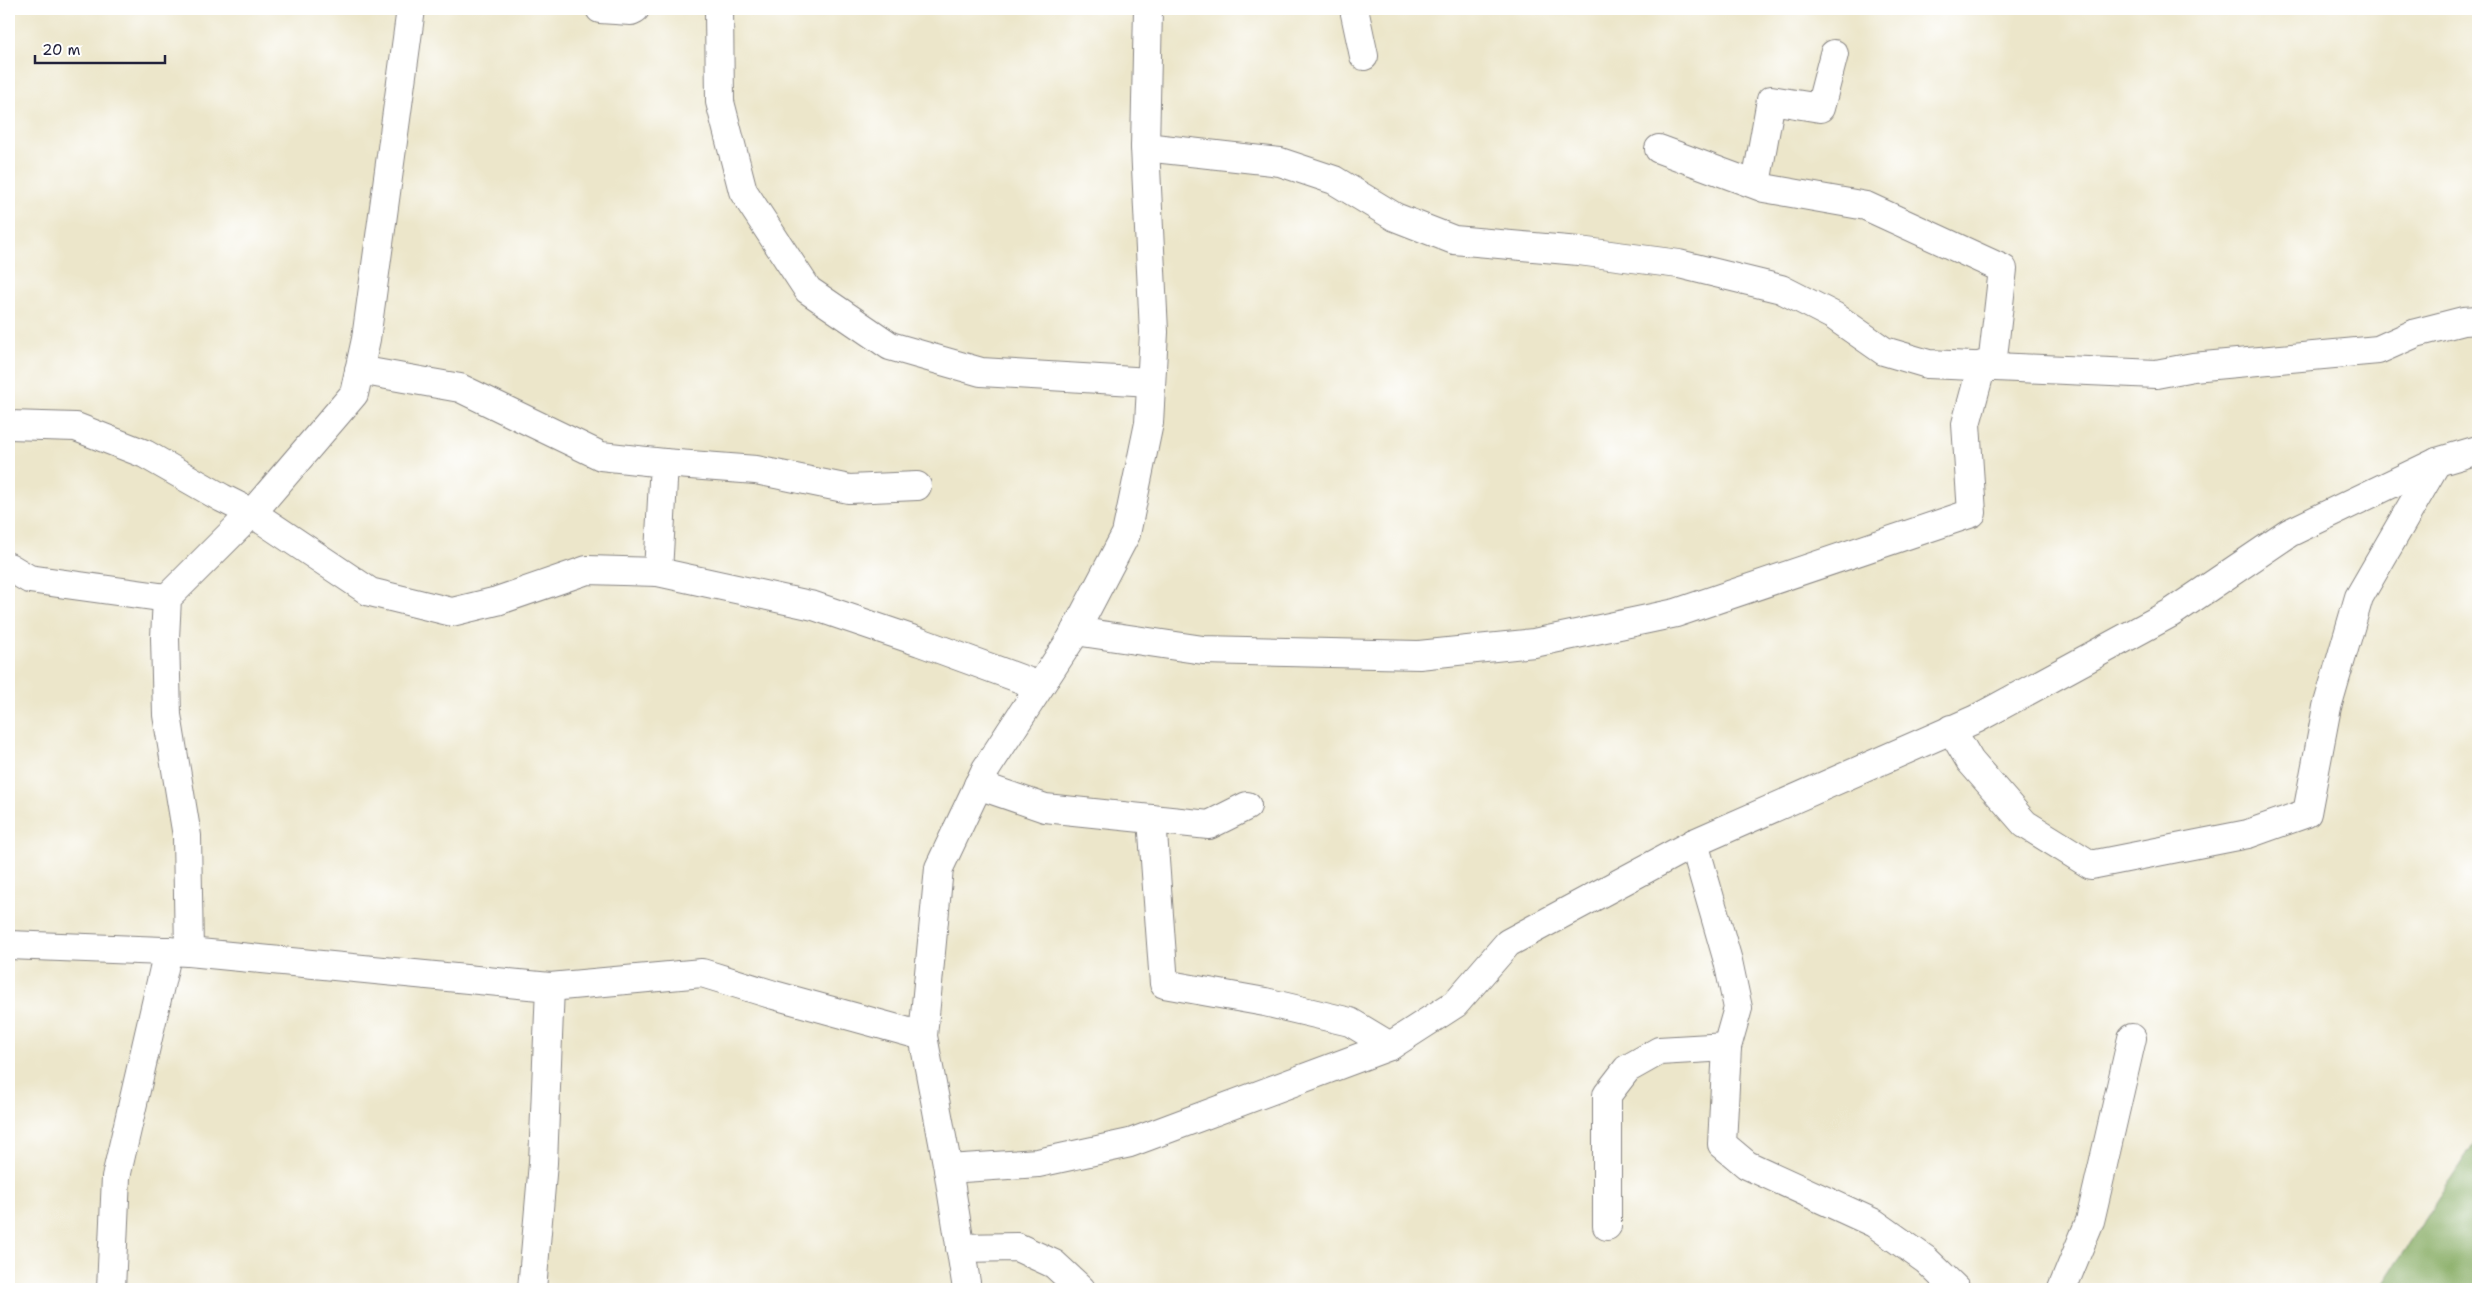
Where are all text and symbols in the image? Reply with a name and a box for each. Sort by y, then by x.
scale bar [35,32,165,64]
text: 20 m [42,40,81,60]

